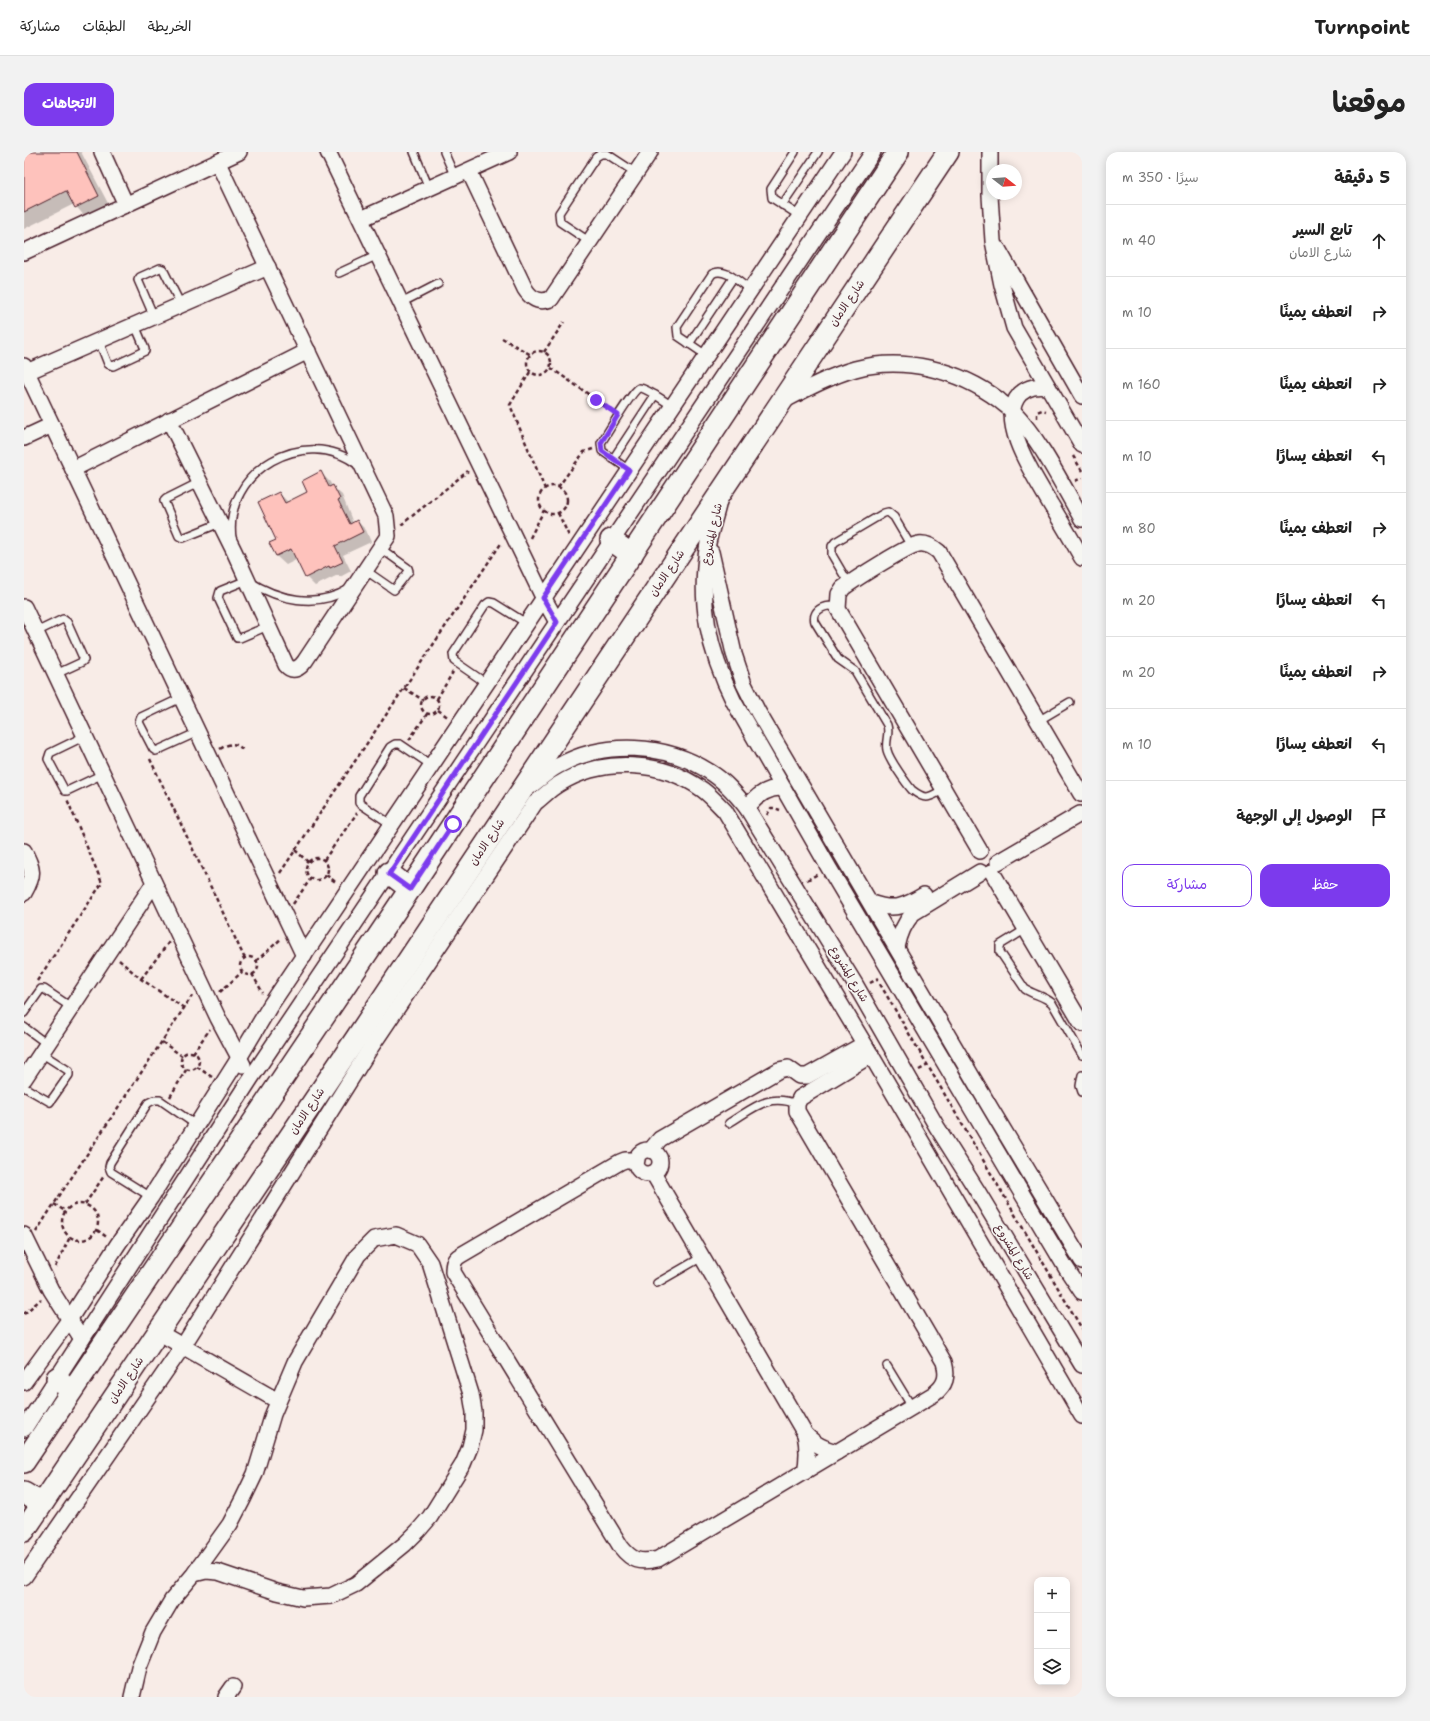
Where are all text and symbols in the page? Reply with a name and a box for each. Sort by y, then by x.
text: Turnpoint [1314,15,1410,40]
text: مشاركة [20,17,60,35]
text: الطبقات [82,17,126,35]
text: الخريطة [148,17,191,35]
button: الاتجاهات [24,83,114,126]
text: موقعنا [1332,83,1406,121]
north arrow [986,164,1022,200]
text: 5 دقيقة [1334,166,1390,188]
text: سيرًا · 350 m [1122,169,1198,186]
text: تابع السير [1293,220,1352,240]
icon: ahead [1368,230,1390,252]
text: 40 m [1122,232,1156,249]
text: شارع الامان [1289,244,1352,261]
street label: شارع الامان [826,277,869,330]
text: انعطف يمينًا [1280,302,1352,322]
icon: right [1368,302,1390,324]
text: 10 m [1122,304,1152,321]
text: انعطف يمينًا [1280,374,1352,394]
icon: right [1368,374,1390,396]
text: 160 m [1122,376,1161,393]
route end [587,391,605,409]
text: انعطف يسارًا [1276,446,1352,466]
icon: left [1368,446,1390,468]
text: 10 m [1122,448,1152,465]
street label: شارع المشروع [698,502,727,567]
text: انعطف يمينًا [1280,518,1352,538]
icon: right [1368,518,1390,540]
text: 80 m [1122,520,1156,537]
street label: شارع الامان [646,547,689,600]
text: انعطف يسارًا [1276,590,1352,610]
icon: left [1368,590,1390,612]
text: 20 m [1122,592,1155,609]
text: انعطف يمينًا [1280,662,1352,682]
icon: right [1368,662,1390,684]
text: 20 m [1122,664,1155,681]
text: انعطف يسارًا [1276,734,1352,754]
icon: left [1368,734,1390,756]
text: 10 m [1122,736,1152,753]
text: الوصول إلى الوجهة [1236,806,1352,826]
icon: arrive [1368,806,1390,828]
route start [444,815,462,833]
street label: شارع الامان [466,816,509,869]
button: مشاركة [1122,864,1252,907]
button: حفظ [1260,864,1390,907]
street label: شارع المشروع [825,943,872,1005]
street label: شارع الامان [286,1085,329,1138]
street label: شارع المشروع [990,1221,1037,1283]
street label: شارع الامان [105,1354,148,1407]
map controls [1034,1577,1070,1685]
button: + [1034,1577,1070,1613]
button: − [1034,1613,1070,1649]
button: layers [1034,1649,1070,1685]

